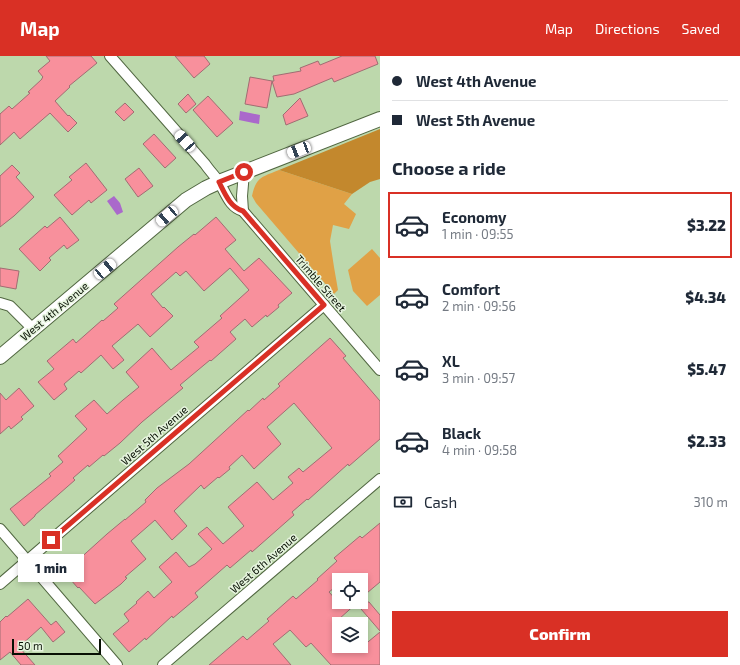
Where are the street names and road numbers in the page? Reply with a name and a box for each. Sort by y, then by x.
street label: Trimble Street [293,252,349,314]
street label: West 4th Avenue [17,279,91,343]
street label: West 5th Avenue [118,403,190,467]
street label: West 6th Avenue [227,530,299,596]

